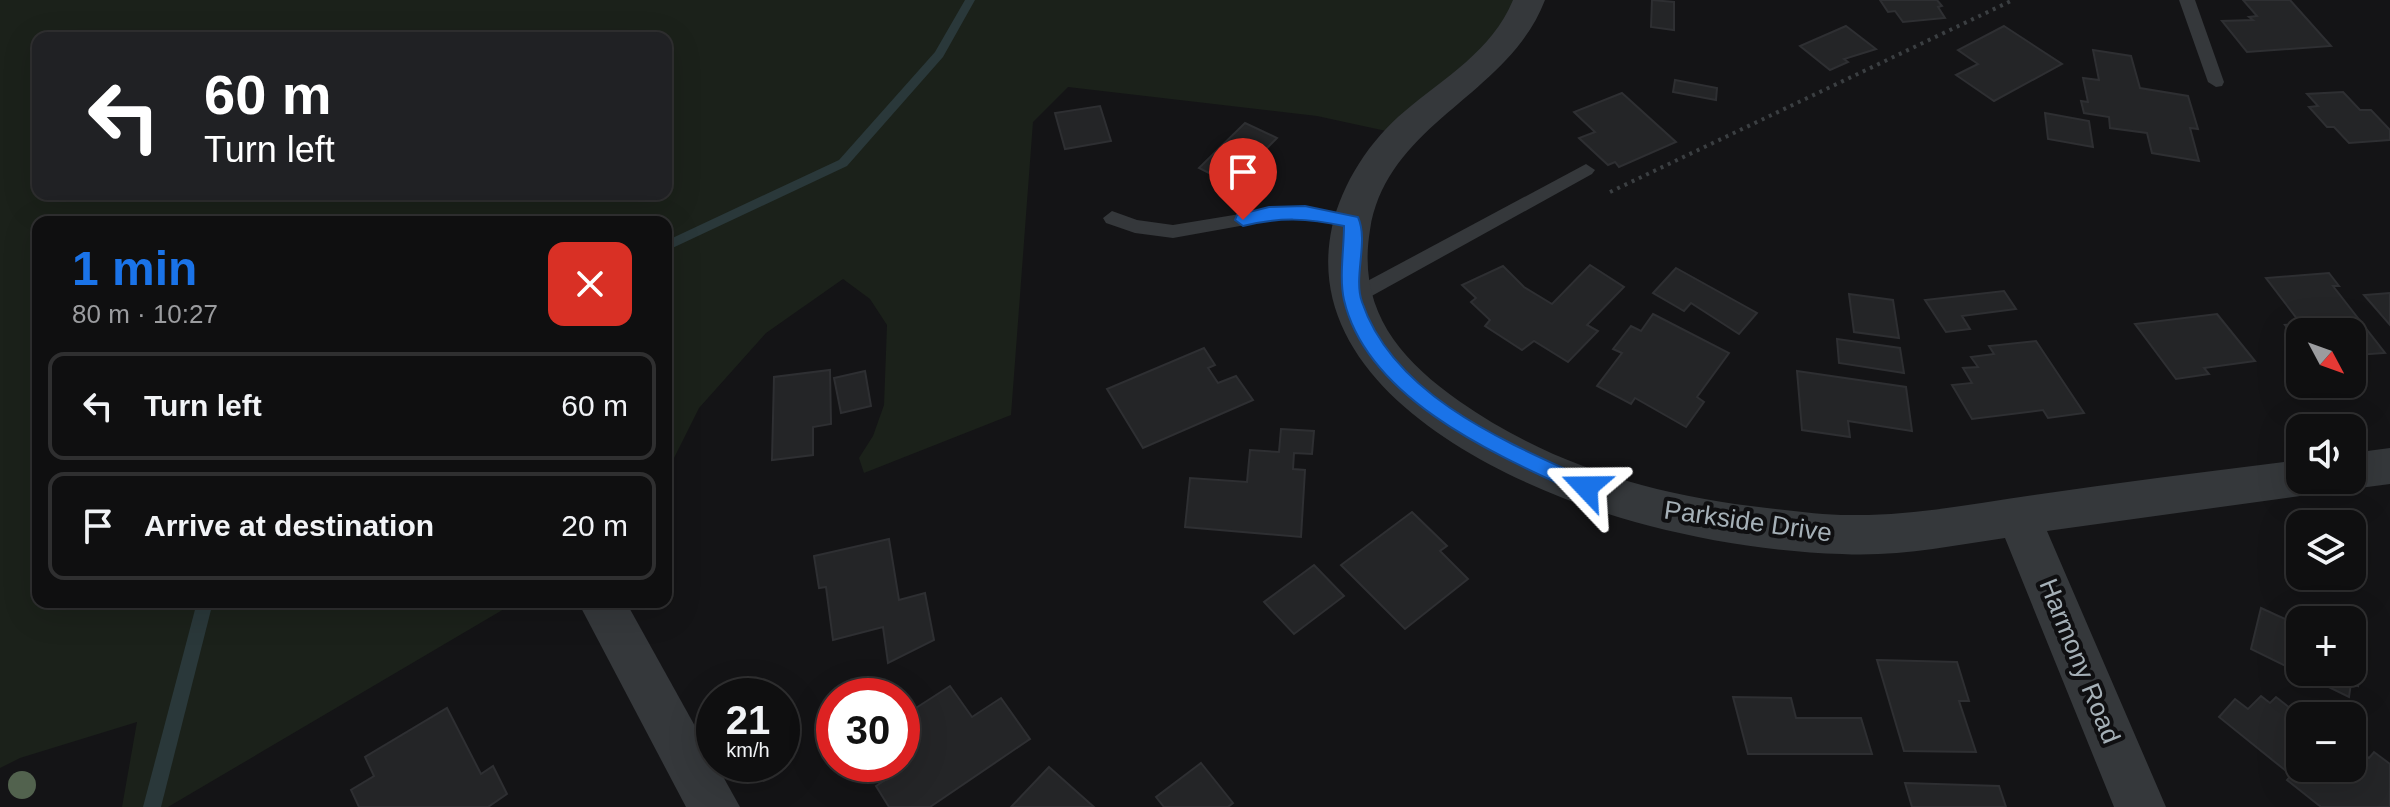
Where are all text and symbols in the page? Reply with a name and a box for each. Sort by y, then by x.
text: 60 m [204,63,332,126]
icon: left [72,64,176,168]
text: Turn left [204,129,335,170]
pin [1209,138,1277,220]
icon: arrive [1221,150,1265,194]
text: 1 min [72,242,197,295]
button: close [548,242,632,326]
text: 80 m · 10:27 [72,299,218,329]
north arrow [2286,318,2366,398]
map controls [2286,318,2366,782]
icon: left [76,384,120,428]
text: Turn left [144,389,262,422]
text: 60 m [561,389,628,422]
button: sound [2286,414,2366,494]
position arrow [1544,445,1628,529]
street label: Parkside Drive [1662,494,1834,548]
icon: arrive [76,504,120,548]
text: Arrive at destination [144,509,434,542]
text: 20 m [561,509,628,542]
button: layers [2286,510,2366,590]
street label: Harmony Road [2033,574,2127,748]
button: + [2286,606,2366,686]
speed limit sign: 30 [816,678,920,782]
text: 21 [726,698,770,742]
button: − [2286,702,2366,782]
text: km/h [726,739,770,761]

